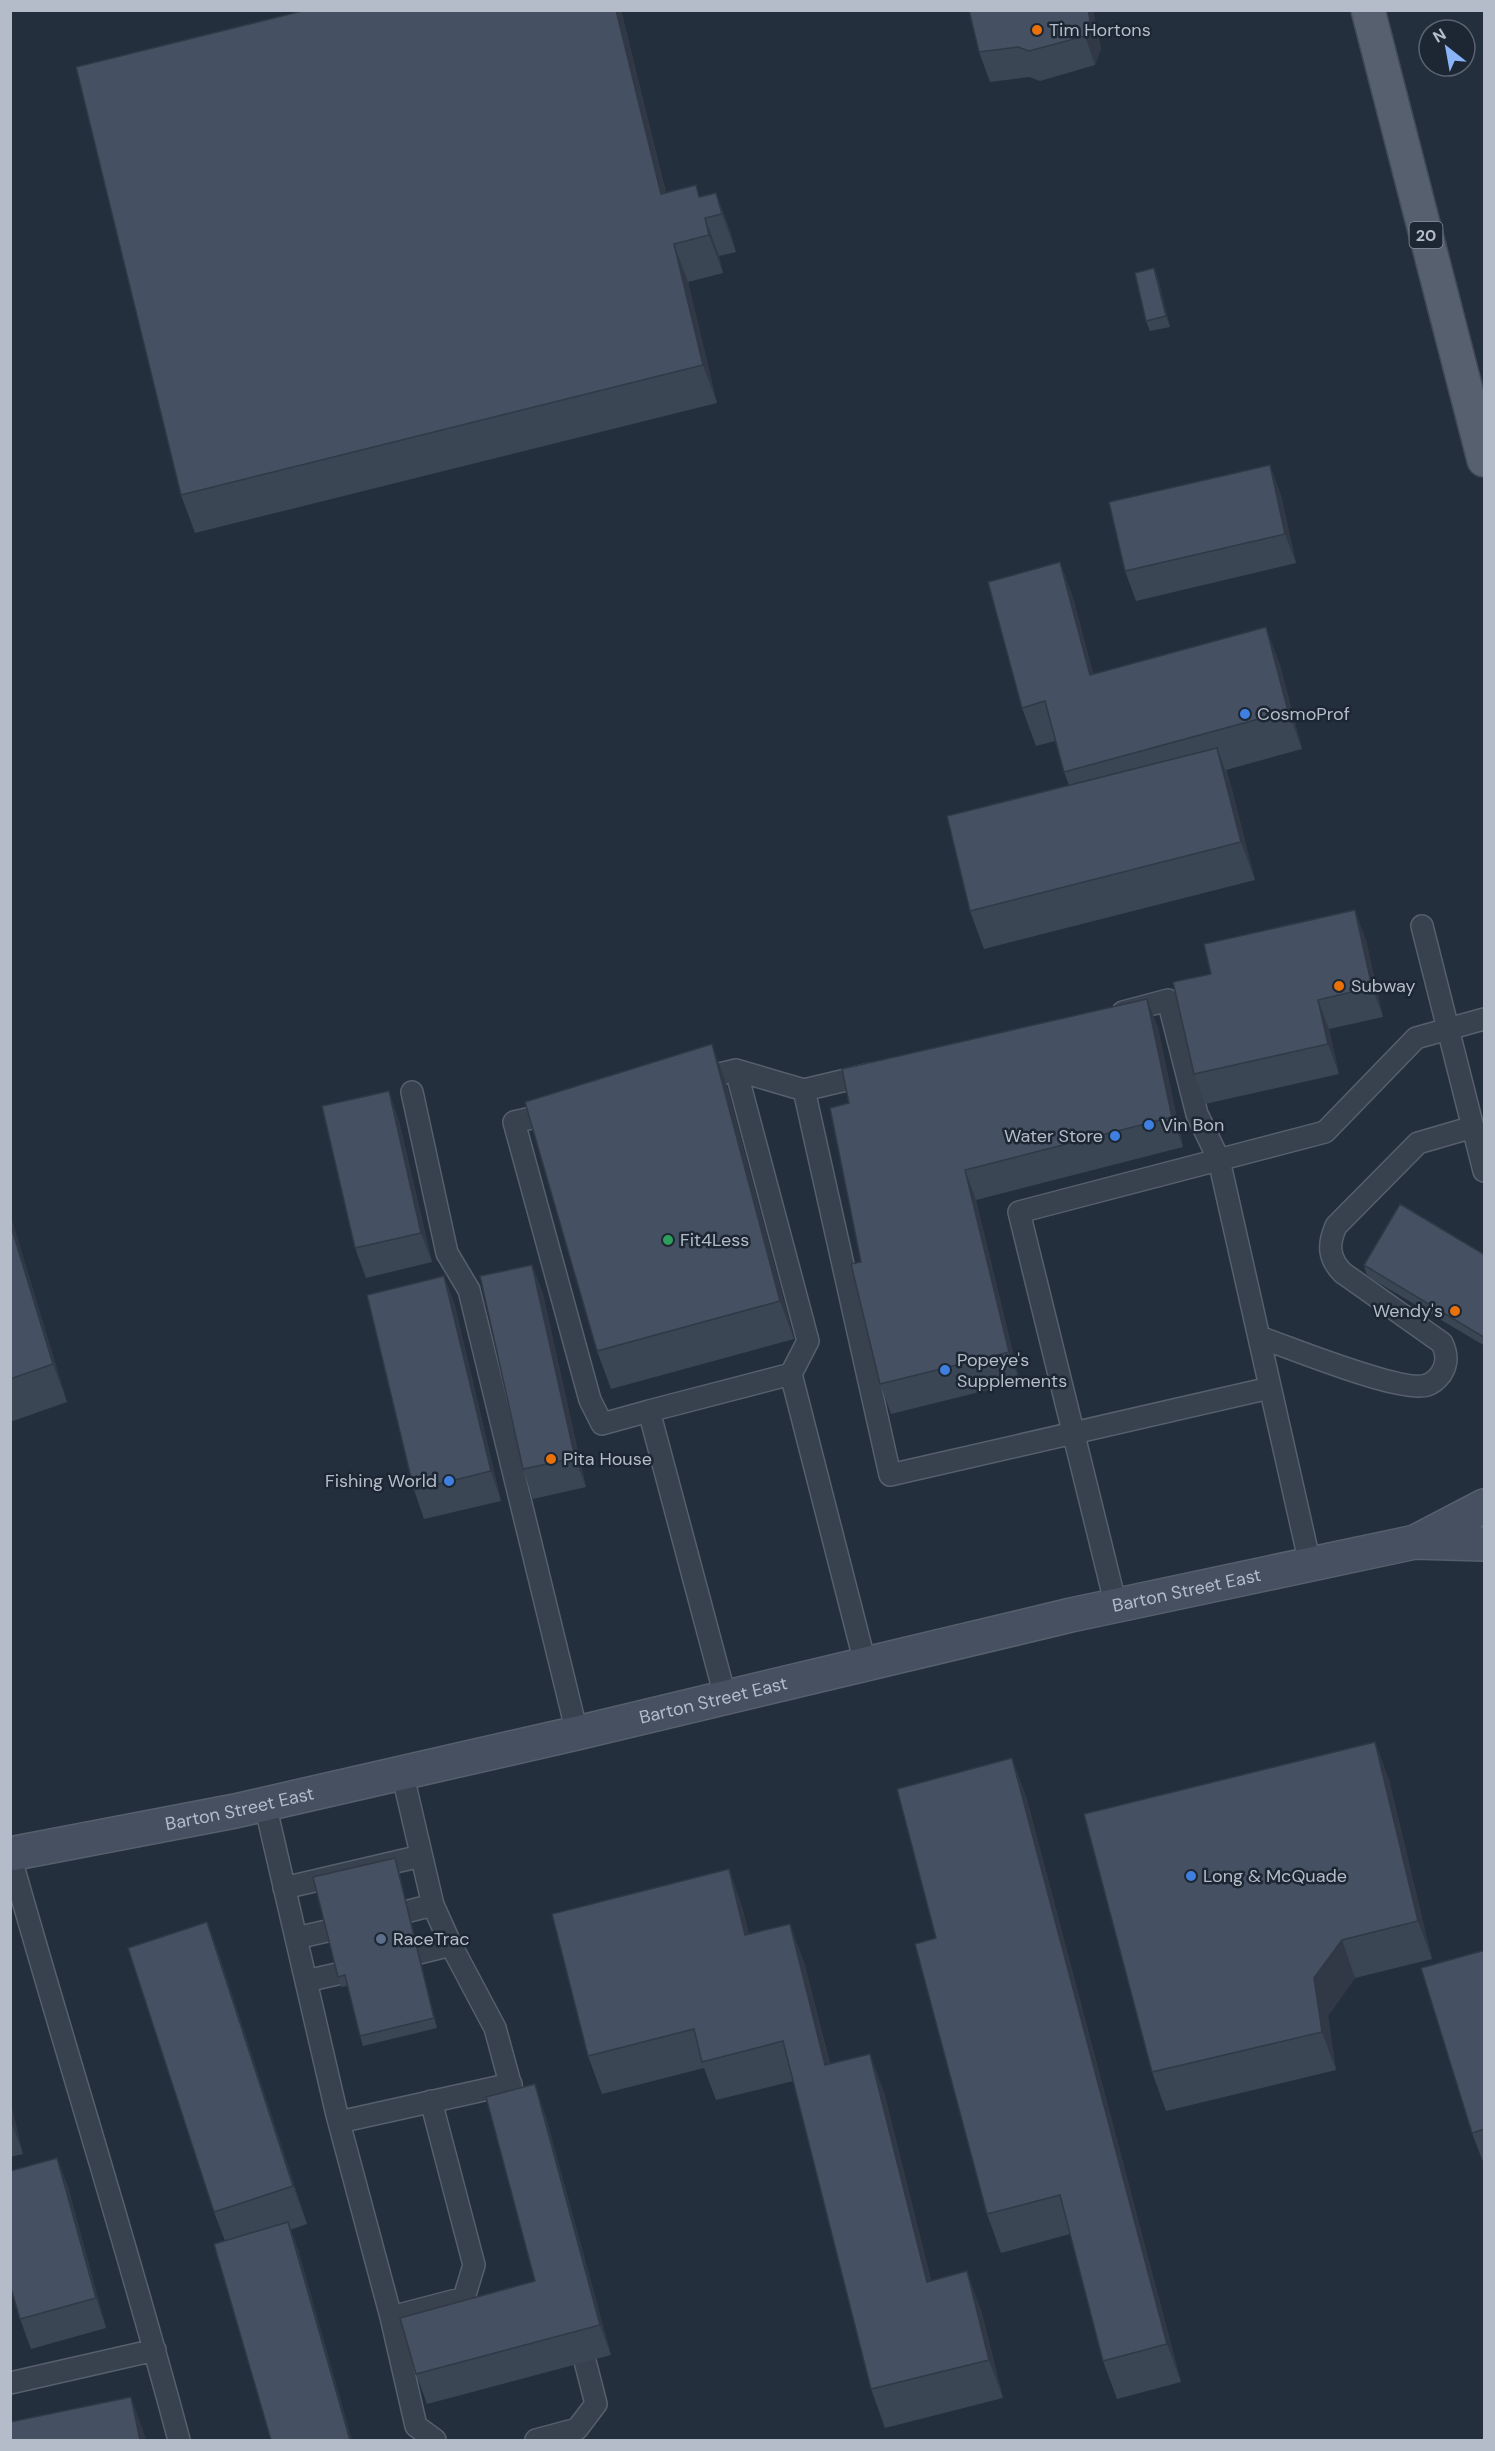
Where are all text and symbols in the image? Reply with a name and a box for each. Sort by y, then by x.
place label: Tim Hortons [1049,18,1151,42]
north arrow [1417,18,1477,78]
marker: Tim Hortons [1030,23,1044,37]
text: N [1429,24,1450,48]
road number: 20 [1410,222,1442,248]
place label: CosmoProf [1257,702,1350,726]
marker: CosmoProf [1238,707,1252,721]
place label: Subway [1351,974,1416,998]
marker: Subway [1332,979,1346,993]
place label: Vin Bon [1161,1113,1224,1137]
marker: Vin Bon [1142,1118,1156,1132]
place label: Water Store [1004,1124,1103,1148]
marker: Water Store [1108,1129,1122,1143]
place label: Fit4Less [680,1228,749,1252]
marker: Fit4Less [661,1233,675,1247]
place label: Wendy's [1373,1299,1443,1323]
marker: Wendy's [1448,1304,1462,1318]
place label: Popeye's Supplements [957,1348,1067,1393]
marker: Popeye's Supplements [938,1363,952,1377]
place label: Pita House [563,1447,652,1471]
marker: Pita House [544,1452,558,1466]
place label: Fishing World [325,1469,437,1493]
marker: Fishing World [442,1474,456,1488]
street label: Barton Street East [1110,1563,1263,1618]
street label: Barton Street East [637,1671,790,1730]
street label: Barton Street East [163,1781,316,1836]
place label: Long & McQuade [1203,1864,1347,1888]
marker: Long & McQuade [1184,1869,1198,1883]
place label: RaceTrac [393,1927,470,1951]
marker: RaceTrac [374,1932,388,1946]

